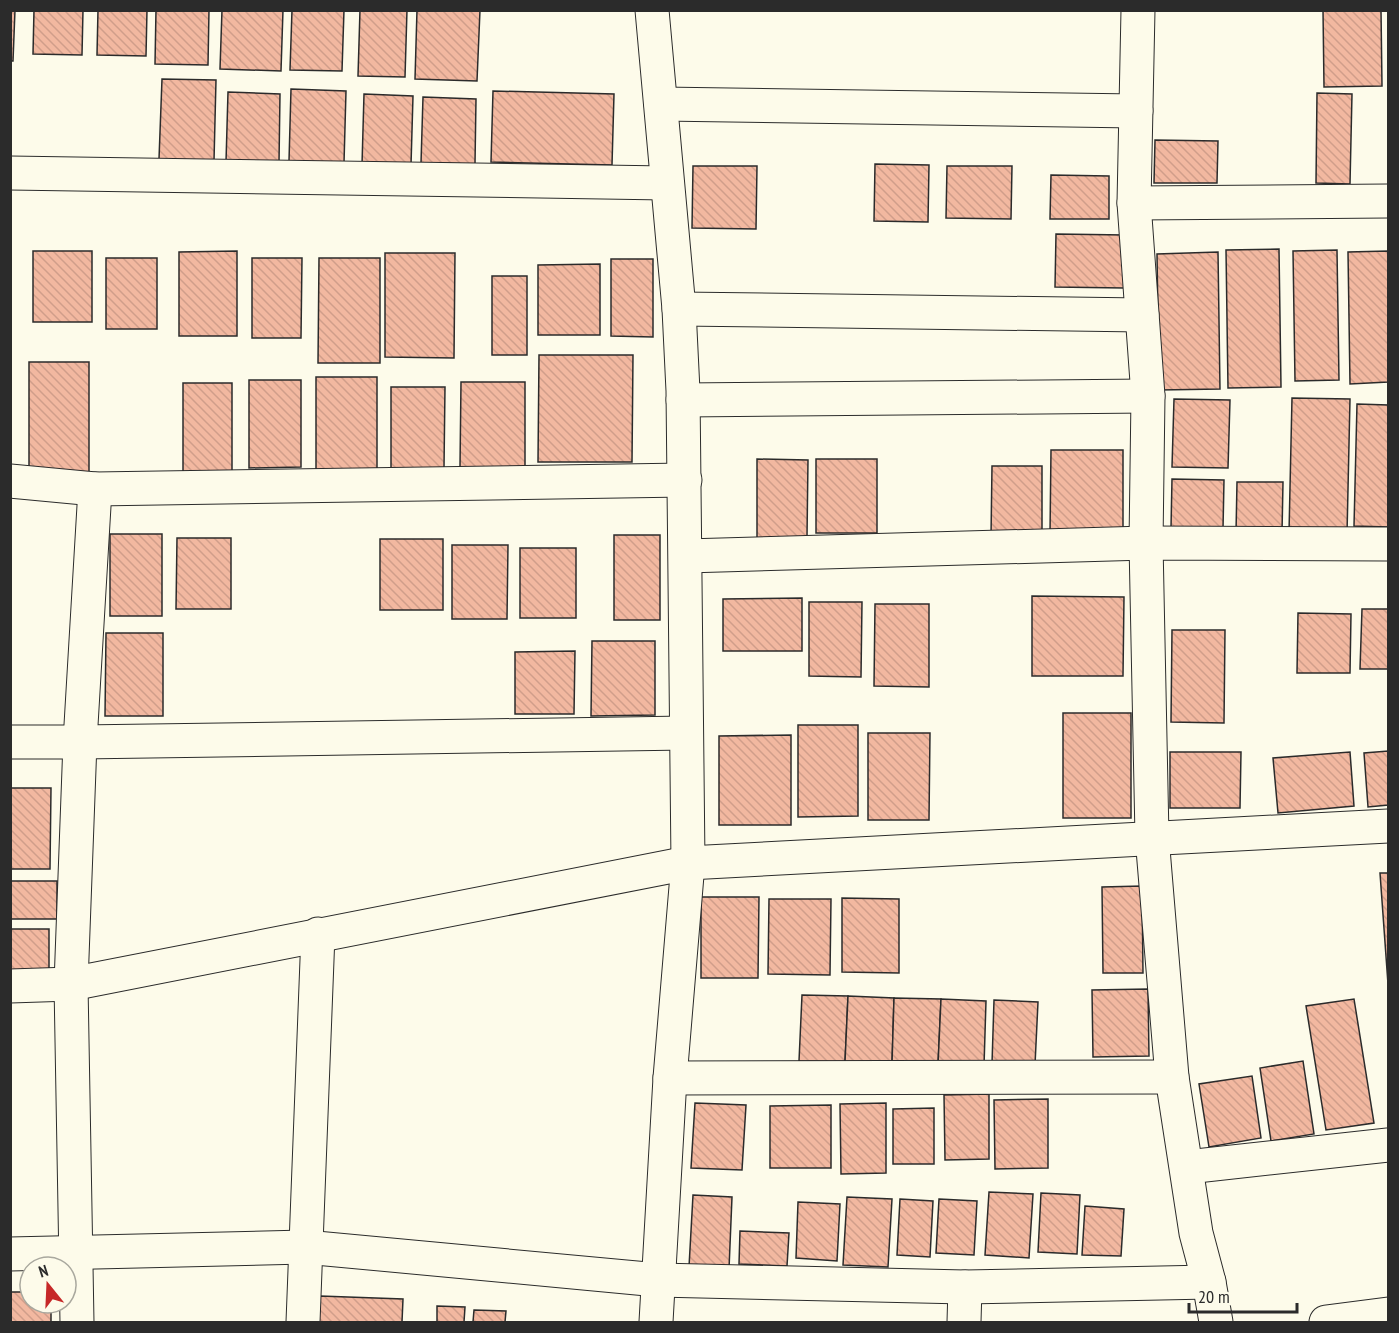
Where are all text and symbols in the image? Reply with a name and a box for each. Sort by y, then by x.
north arrow [18,1255,78,1315]
text: N [36,1260,51,1282]
scale bar [1189,1276,1297,1314]
text: 20 m [1198,1285,1230,1308]

